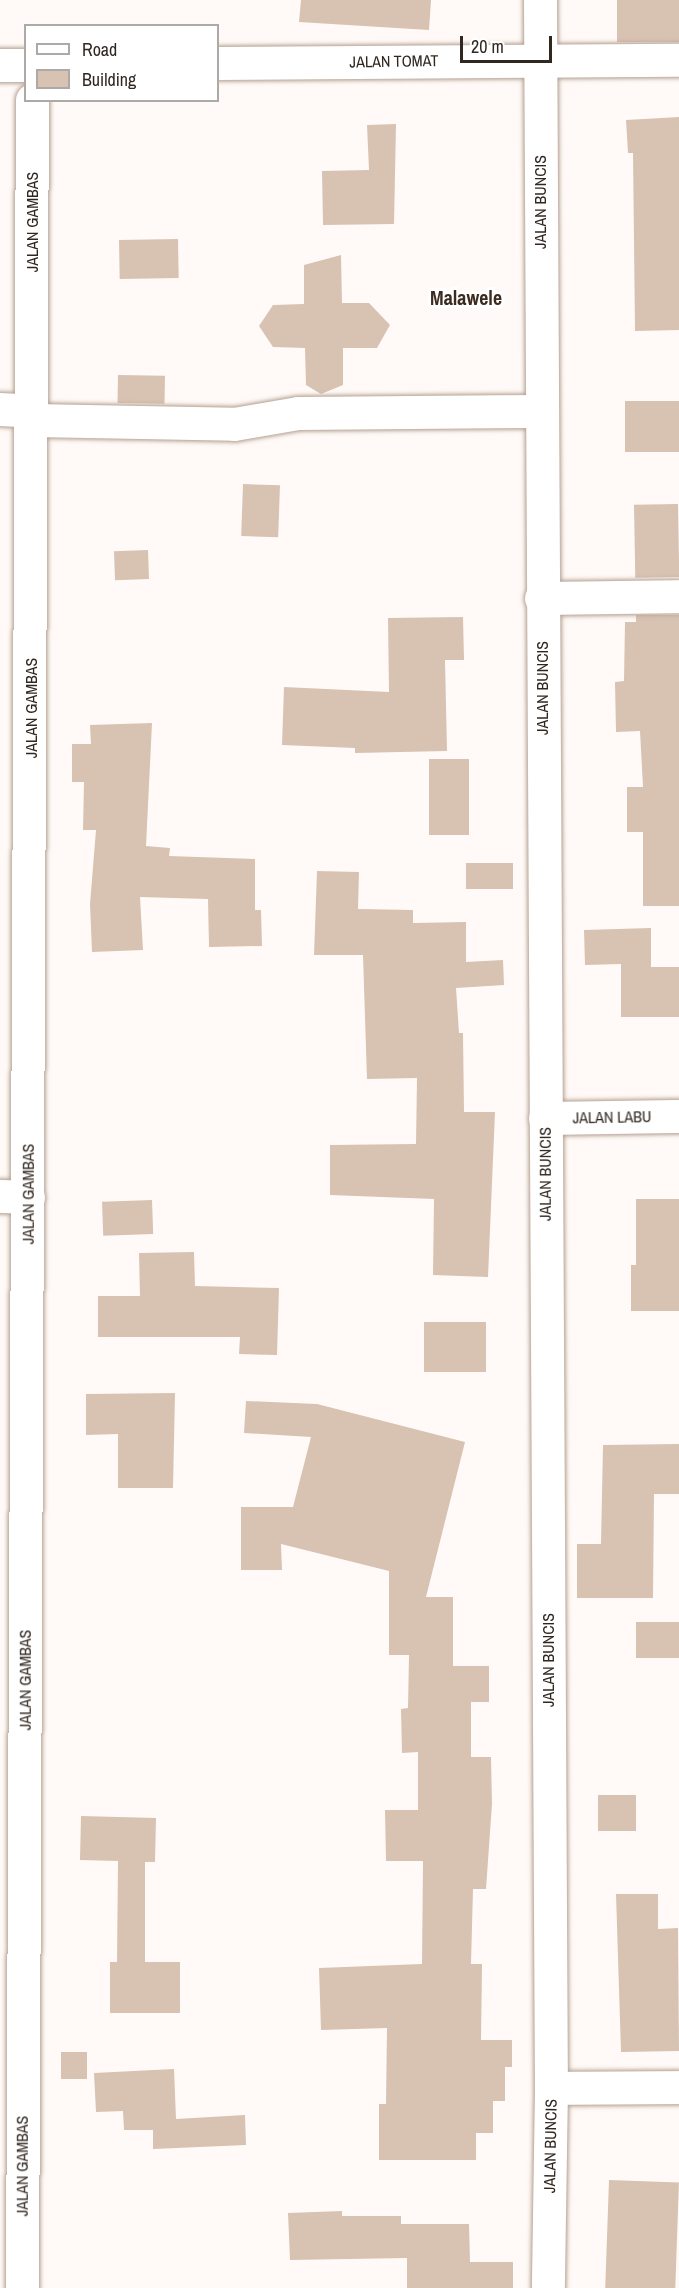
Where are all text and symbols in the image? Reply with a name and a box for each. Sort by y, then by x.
legend [24,24,219,102]
scale bar [463,24,554,62]
text: 20 m [471,34,504,59]
text: Road [82,37,117,62]
street label: JALAN TOMAT [349,51,439,71]
text: Building [82,67,136,92]
street label: JALAN BUNCIS [530,155,550,249]
street label: JALAN GAMBAS [22,172,42,272]
district label: Malawele [430,285,502,309]
street label: JALAN BUNCIS [532,641,552,735]
street label: JALAN GAMBAS [21,658,41,758]
street label: JALAN LABU [572,1107,652,1127]
street label: JALAN BUNCIS [535,1127,555,1221]
street label: JALAN GAMBAS [18,1144,38,1244]
street label: JALAN BUNCIS [538,1613,558,1707]
street label: JALAN GAMBAS [15,1630,35,1730]
street label: JALAN BUNCIS [540,2099,560,2193]
street label: JALAN GAMBAS [12,2116,32,2216]

